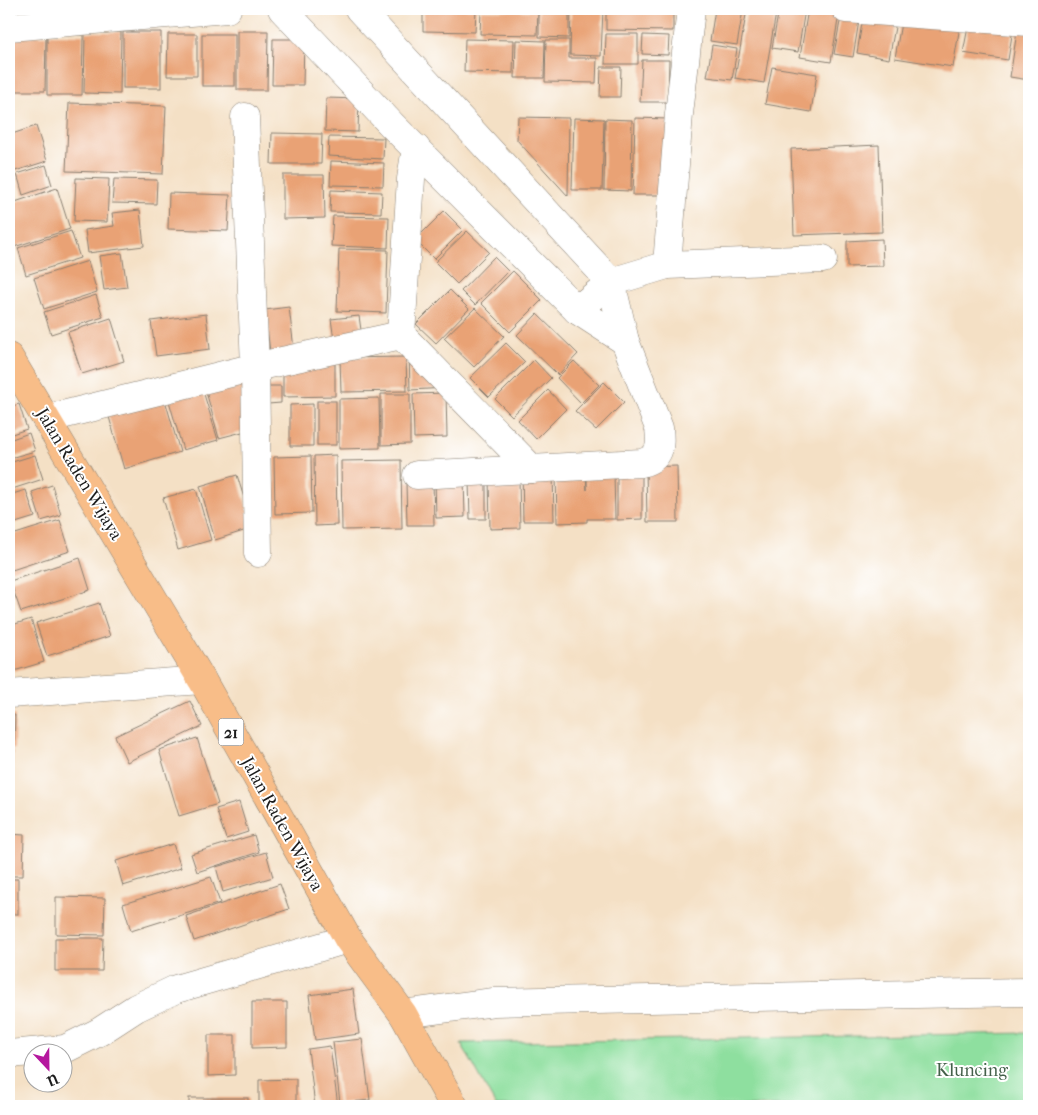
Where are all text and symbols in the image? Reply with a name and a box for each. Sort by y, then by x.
street label: Jalan Raden Wijaya [30,403,127,544]
road number: 21 [218,719,244,746]
street label: Jalan Raden Wijaya [235,751,328,895]
north arrow [22,1042,72,1092]
park label: Kluncing [936,1060,1008,1081]
text: U [44,1069,62,1090]

